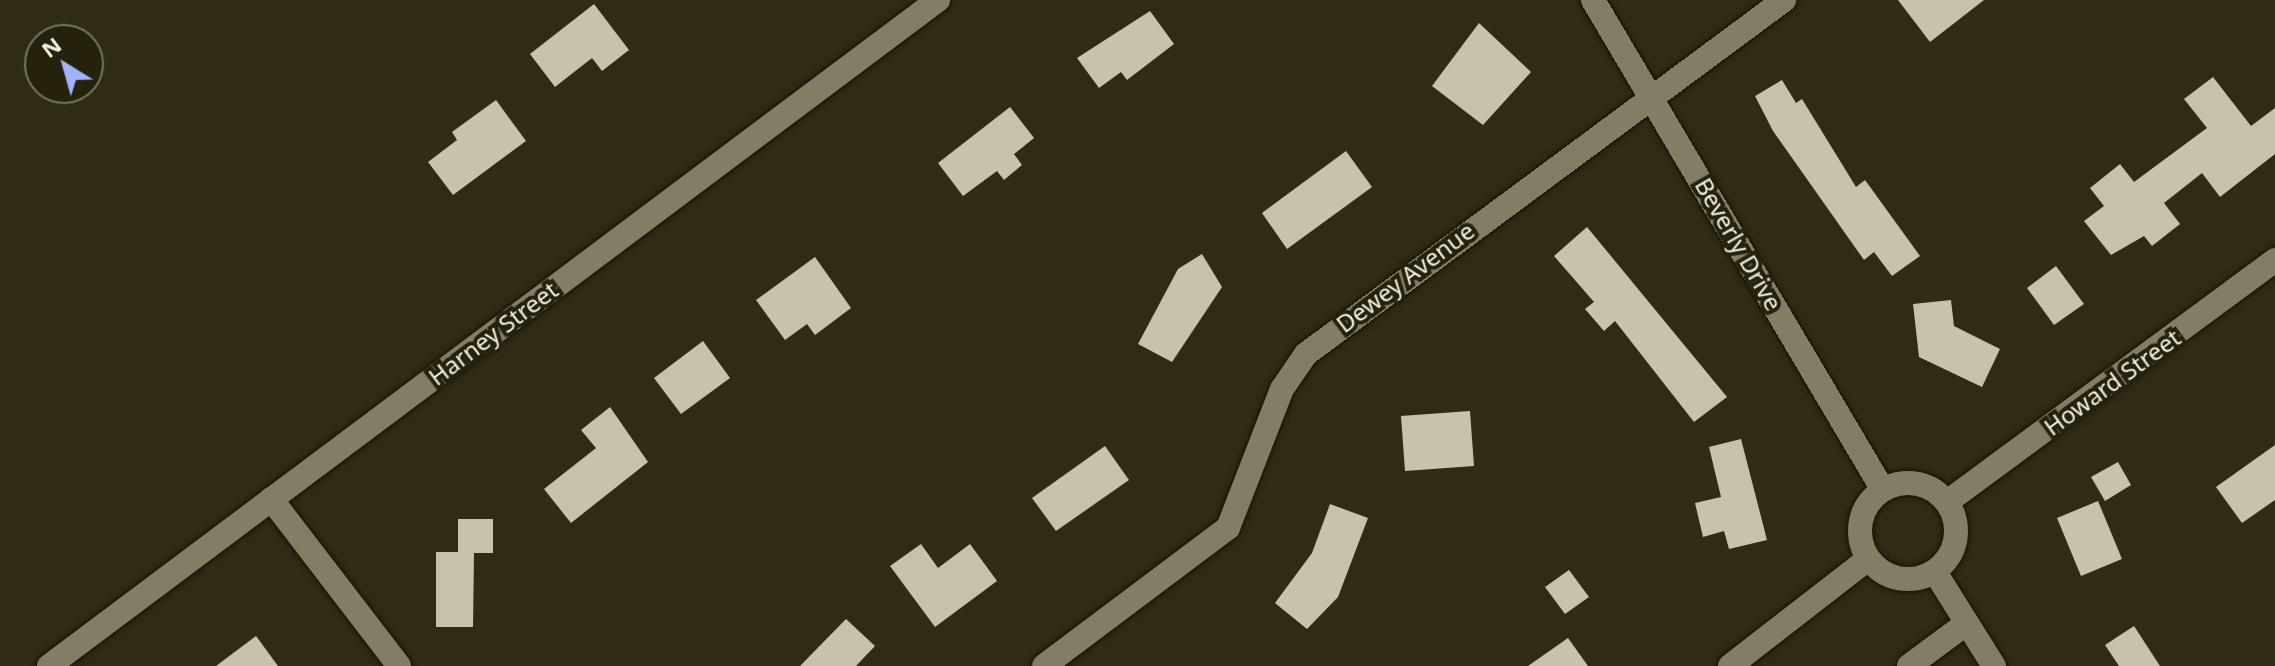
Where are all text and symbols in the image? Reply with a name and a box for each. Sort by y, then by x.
north arrow [24,24,104,104]
text: N [35,29,67,64]
street label: Beverly Drive [1689,173,1789,315]
street label: Dewey Avenue [1330,216,1480,338]
street label: Harney Street [423,275,563,391]
street label: Howard Street [2038,323,2186,441]

